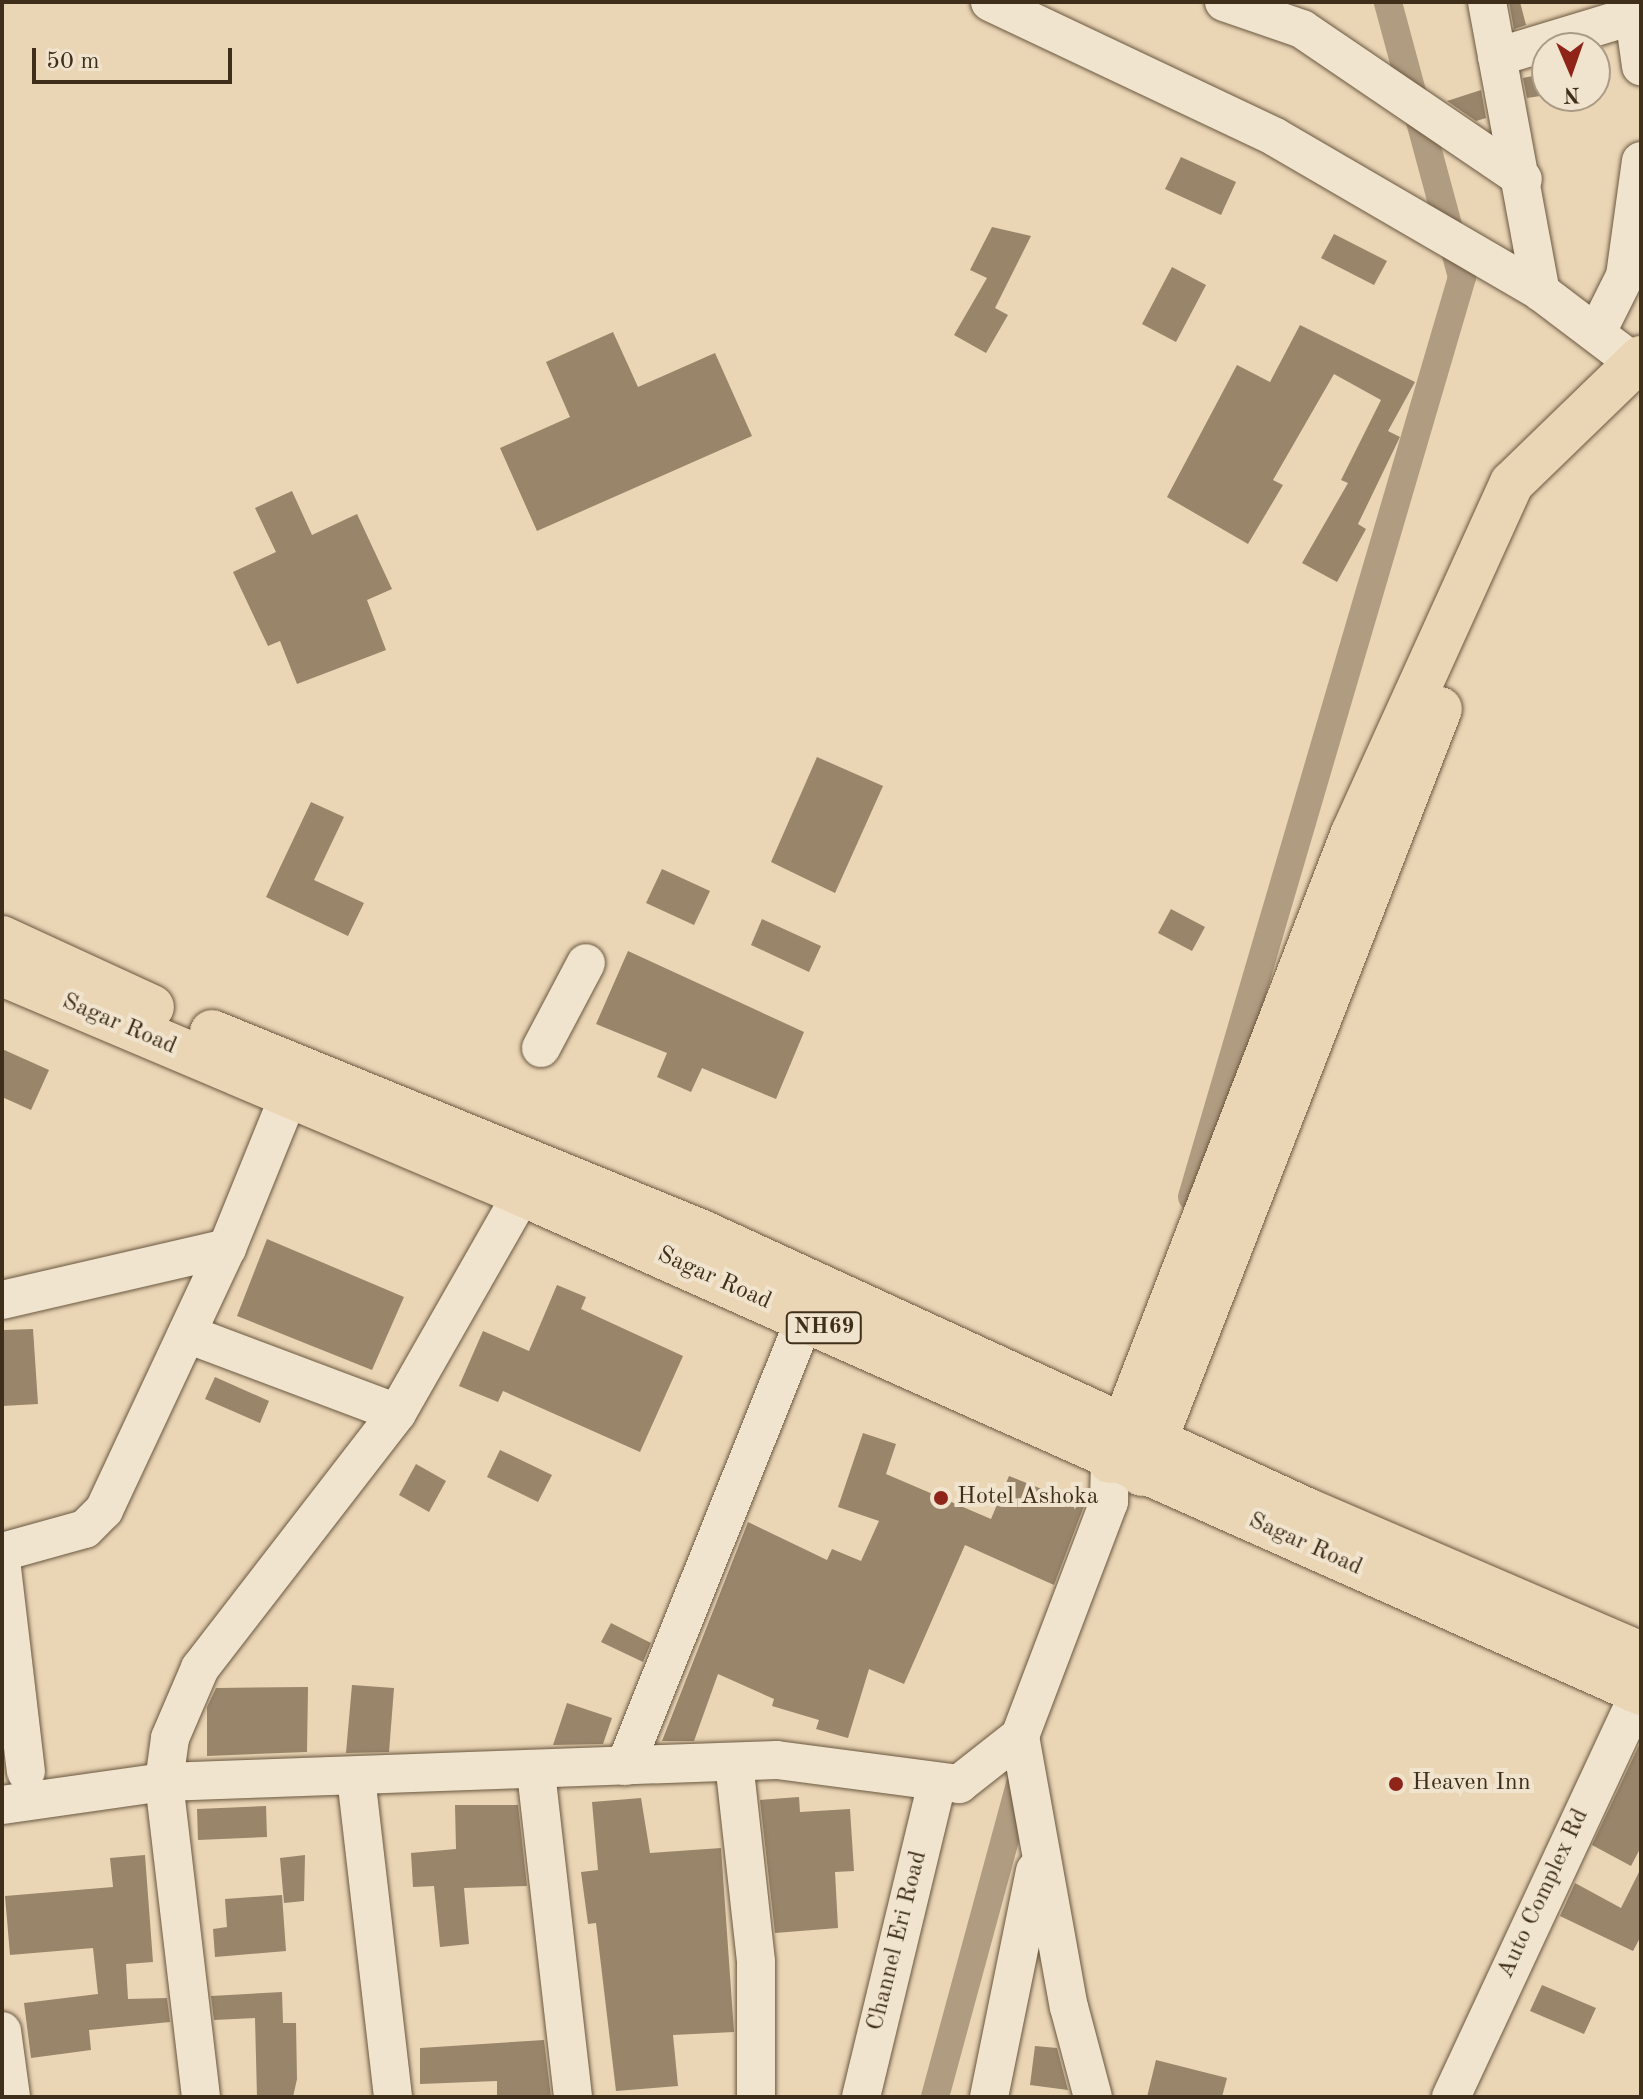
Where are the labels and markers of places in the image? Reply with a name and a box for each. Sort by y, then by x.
place label: Hotel Ashoka [957,1484,1099,1512]
marker: Hotel Ashoka [932,1489,950,1507]
place label: Heaven Inn [1412,1770,1531,1798]
marker: Heaven Inn [1387,1775,1405,1793]

